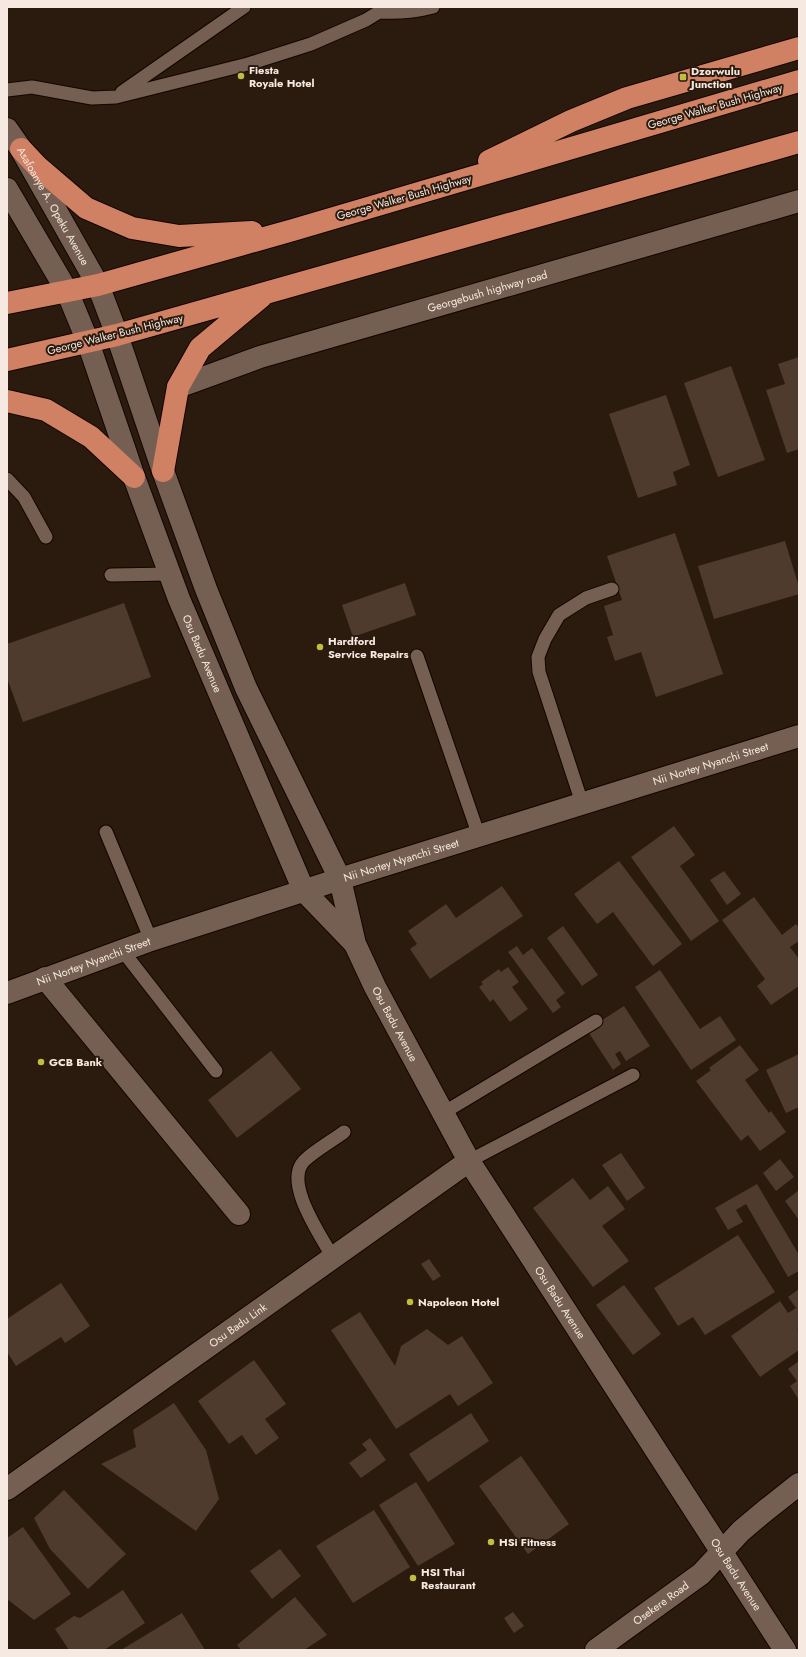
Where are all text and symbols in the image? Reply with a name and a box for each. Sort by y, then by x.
place label: Fiesta Royale Hotel [249,62,315,91]
place label: Dzorwulu Junction [689,63,740,92]
marker: Fiesta Royale Hotel [236,71,246,81]
marker: Dzorwulu Junction [678,72,688,82]
street label: George Walker Bush Highway [646,79,785,133]
street label: Asafoanye A. Opeku Avenue [13,144,93,269]
street label: George Walker Bush Highway [335,170,474,224]
street label: Georgebush highway road [426,266,549,316]
street label: George Walker Bush Highway [45,309,185,359]
street label: Osu Badu Avenue [179,612,226,695]
place label: Hardford Service Repairs [328,633,409,662]
marker: Hardford Service Repairs [315,642,325,652]
street label: Nii Nortey Nyanchi Street [651,738,770,789]
street label: Nii Nortey Nyanchi Street [341,834,461,885]
street label: Nii Nortey Nyanchi Street [34,933,153,989]
street label: Osu Badu Avenue [368,984,422,1065]
place label: GCB Bank [49,1054,103,1070]
marker: GCB Bank [36,1057,46,1067]
street label: Osu Badu Avenue [531,1263,590,1342]
place label: Napoleon Hotel [418,1294,499,1310]
marker: Napoleon Hotel [405,1297,415,1307]
street label: Osu Badu Link [206,1299,270,1351]
place label: HSi Fitness [499,1534,556,1550]
street label: Osu Badu Avenue [707,1535,766,1614]
marker: HSi Fitness [486,1537,496,1547]
place label: HSI Thai Restaurant [421,1564,476,1593]
marker: HSI Thai Restaurant [408,1573,418,1583]
street label: Osekere Road [630,1577,692,1629]

